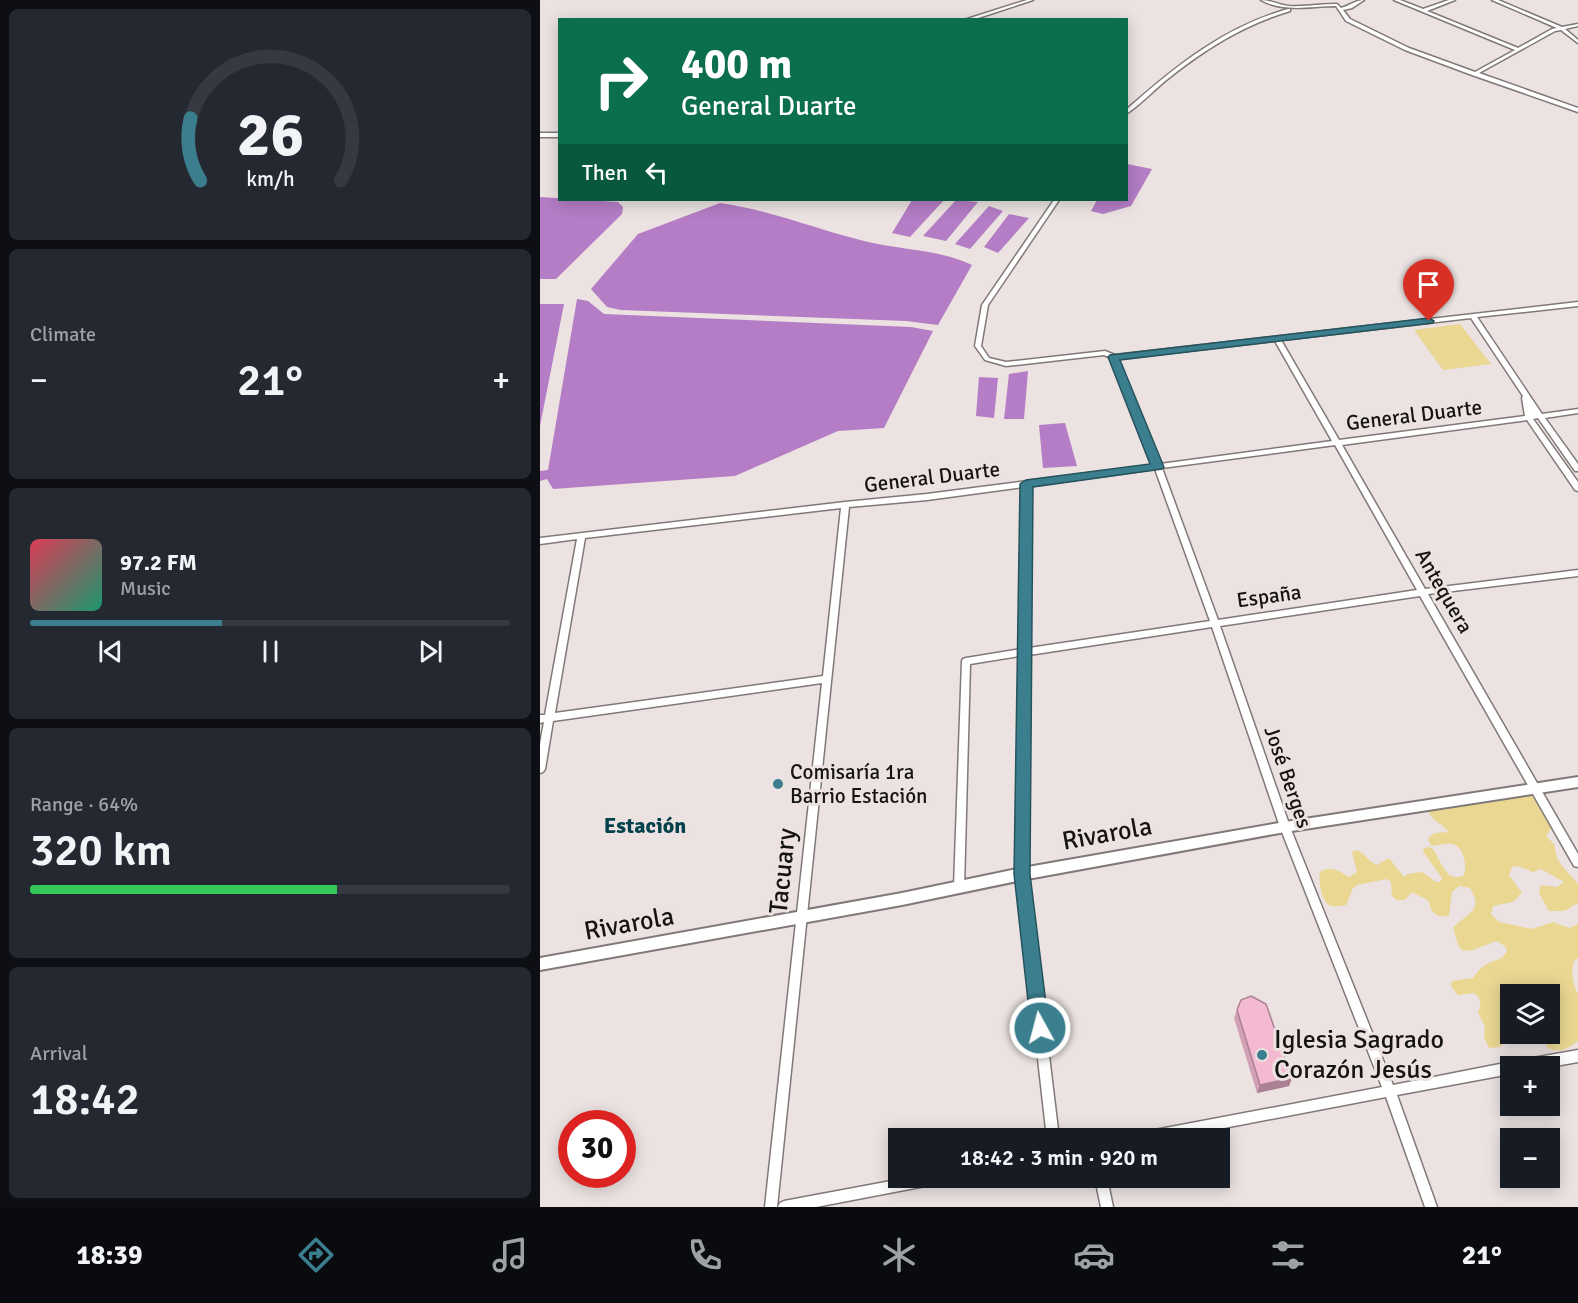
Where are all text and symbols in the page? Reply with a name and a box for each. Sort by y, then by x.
text: 400 m [681,39,792,90]
icon: right [582,42,660,120]
text: General Duarte [681,90,857,123]
text: 26 [236,96,304,173]
icon: left [640,156,673,189]
text: Then [582,159,628,186]
text: km/h [246,167,294,193]
pin [1403,259,1454,321]
icon: arrive [1412,268,1445,301]
text: Climate [30,322,96,347]
text: 21° [237,353,303,408]
text: − [30,360,48,401]
text: + [492,360,510,401]
street label: General Duarte [1345,394,1483,436]
street label: General Duarte [863,456,1001,498]
street label: Antequera [1409,544,1479,638]
text: 97.2 FM [120,549,197,576]
text: Music [120,576,171,601]
street label: España [1235,579,1303,613]
icon: previous [94,635,127,668]
icon: pause [254,635,287,668]
icon: next [414,635,447,668]
street label: José Berges [1258,723,1318,831]
place label: Comisaría 1ra Barrio Estación [790,759,928,809]
marker: Comisaría 1ra Barrio Estación [771,777,785,791]
text: Range · 64% [30,792,138,817]
street label: Rivarola [1059,810,1155,858]
district label: Estación [604,812,686,839]
text: 320 km [30,823,172,878]
street label: Tacuary [763,827,803,915]
street label: Rivarola [581,900,677,948]
map controls [1500,984,1560,1188]
button: layers [1500,984,1560,1044]
position arrow [1008,996,1072,1060]
place label: Iglesia Sagrado Corazón Jesús [1274,1024,1444,1086]
text: Arrival [30,1041,88,1066]
marker: Iglesia Sagrado Corazón Jesús [1255,1048,1269,1062]
button: + [1500,1056,1560,1116]
text: 18:42 [30,1072,140,1127]
speed limit sign: 30 [558,1110,636,1188]
button: − [1500,1128,1560,1188]
text: 18:42 · 3 min · 920 m [960,1144,1158,1171]
icon: directions [295,1234,337,1276]
icon: music [489,1234,531,1276]
icon: phone [684,1234,726,1276]
icon: climate [878,1234,920,1276]
icon: car [1073,1234,1115,1276]
icon: filters [1267,1234,1309,1276]
text: 18:39 [76,1239,143,1272]
text: 21° [1462,1239,1502,1272]

